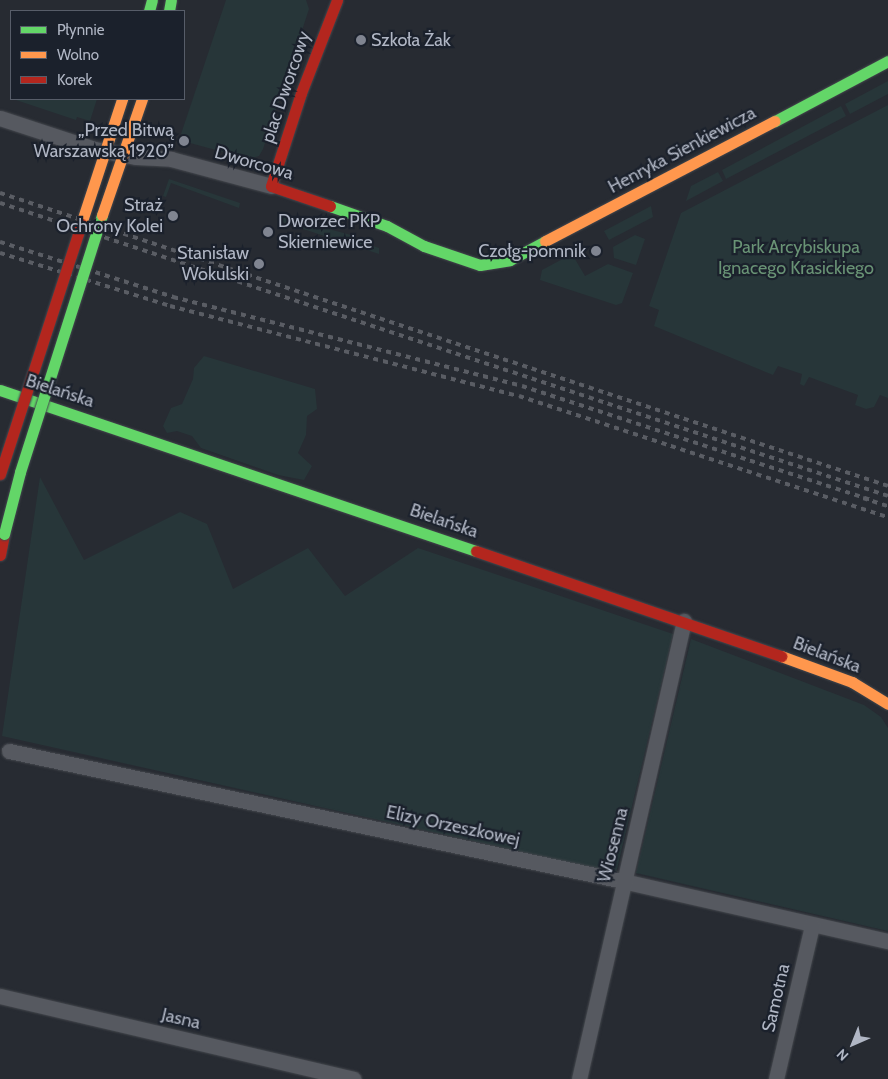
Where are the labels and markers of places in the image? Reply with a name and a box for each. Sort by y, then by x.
place label: Szkoła Żak [371,29,451,51]
marker: Szkoła Żak [355,34,367,46]
place label: „Przed Bitwą Warszawską 1920” [33,120,174,162]
marker: „Przed Bitwą Warszawską 1920” [178,135,190,147]
place label: Straż Ochrony Kolei [56,195,163,238]
marker: Straż Ochrony Kolei [167,210,179,222]
place label: Dworzec PKP Skierniewice [278,211,380,253]
marker: Dworzec PKP Skierniewice [262,226,274,238]
place label: Czołg-pomnik [478,240,586,262]
place label: Stanisław Wokulski [177,243,249,286]
marker: Czołg-pomnik [590,245,602,257]
marker: Stanisław Wokulski [253,258,265,270]

